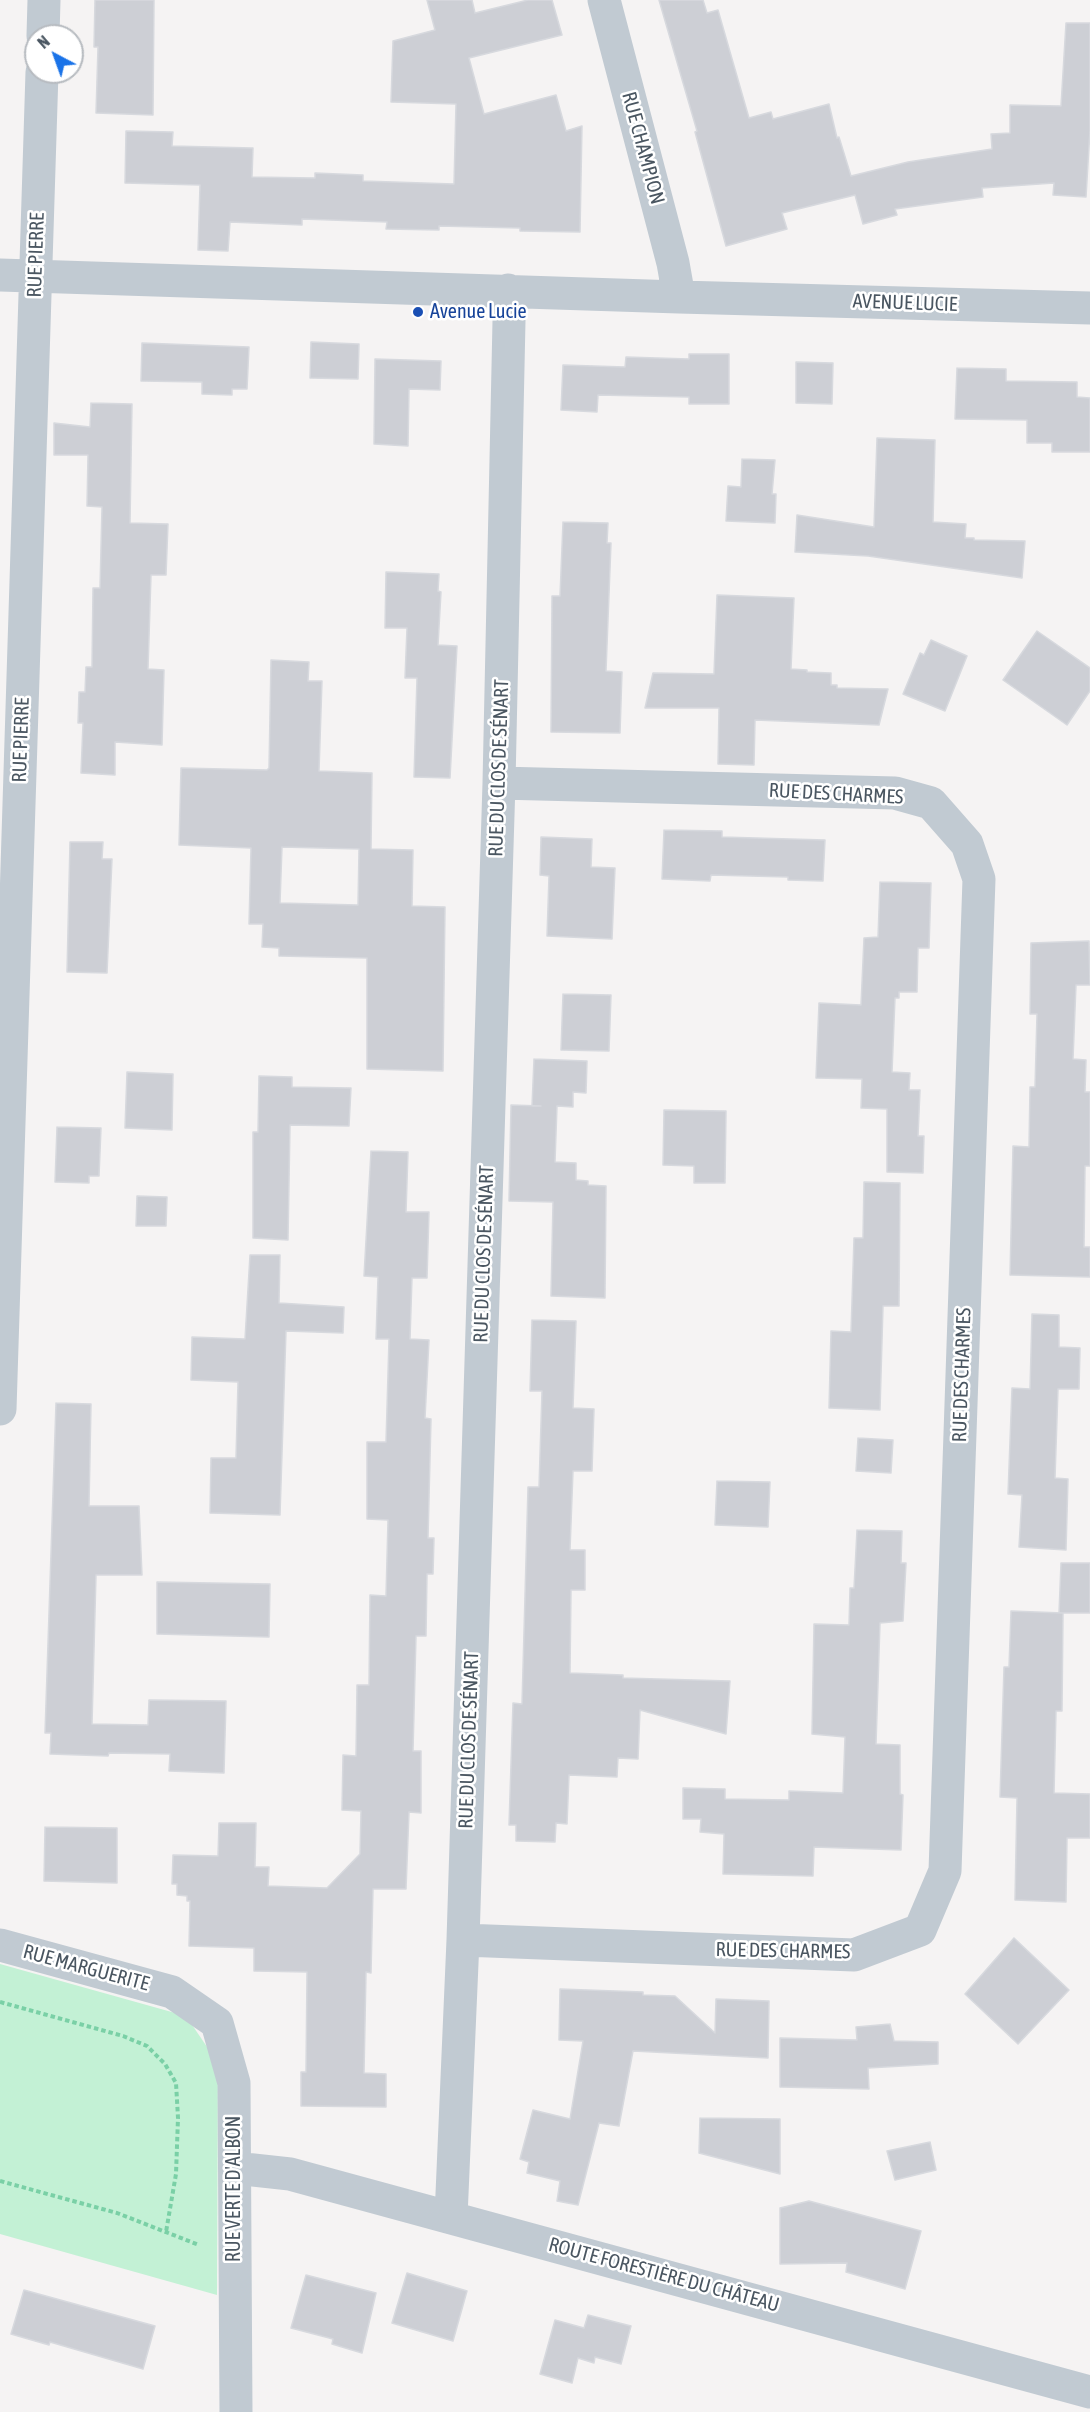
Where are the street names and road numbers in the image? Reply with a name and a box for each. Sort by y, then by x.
street label: RUE CHAMPION [616,89,670,207]
street label: RUE PIERRE [23,212,49,298]
street label: AVENUE LUCIE [852,289,958,317]
street label: RUE DU CLOS DE SÉNART [484,679,514,857]
street label: RUE PIERRE [8,697,34,783]
street label: RUE DES CHARMES [768,778,904,810]
street label: RUE DU CLOS DE SÉNART [469,1165,499,1343]
street label: RUE DES CHARMES [948,1307,976,1443]
street label: RUE DU CLOS DE SÉNART [454,1651,484,1829]
street label: RUE DES CHARMES [715,1938,851,1964]
street label: RUE MARGUERITE [20,1940,152,1996]
street label: RUE VERTE D'ALBON [222,2116,246,2262]
street label: ROUTE FORESTIÈRE DU CHÂTEAU [546,2233,782,2317]

